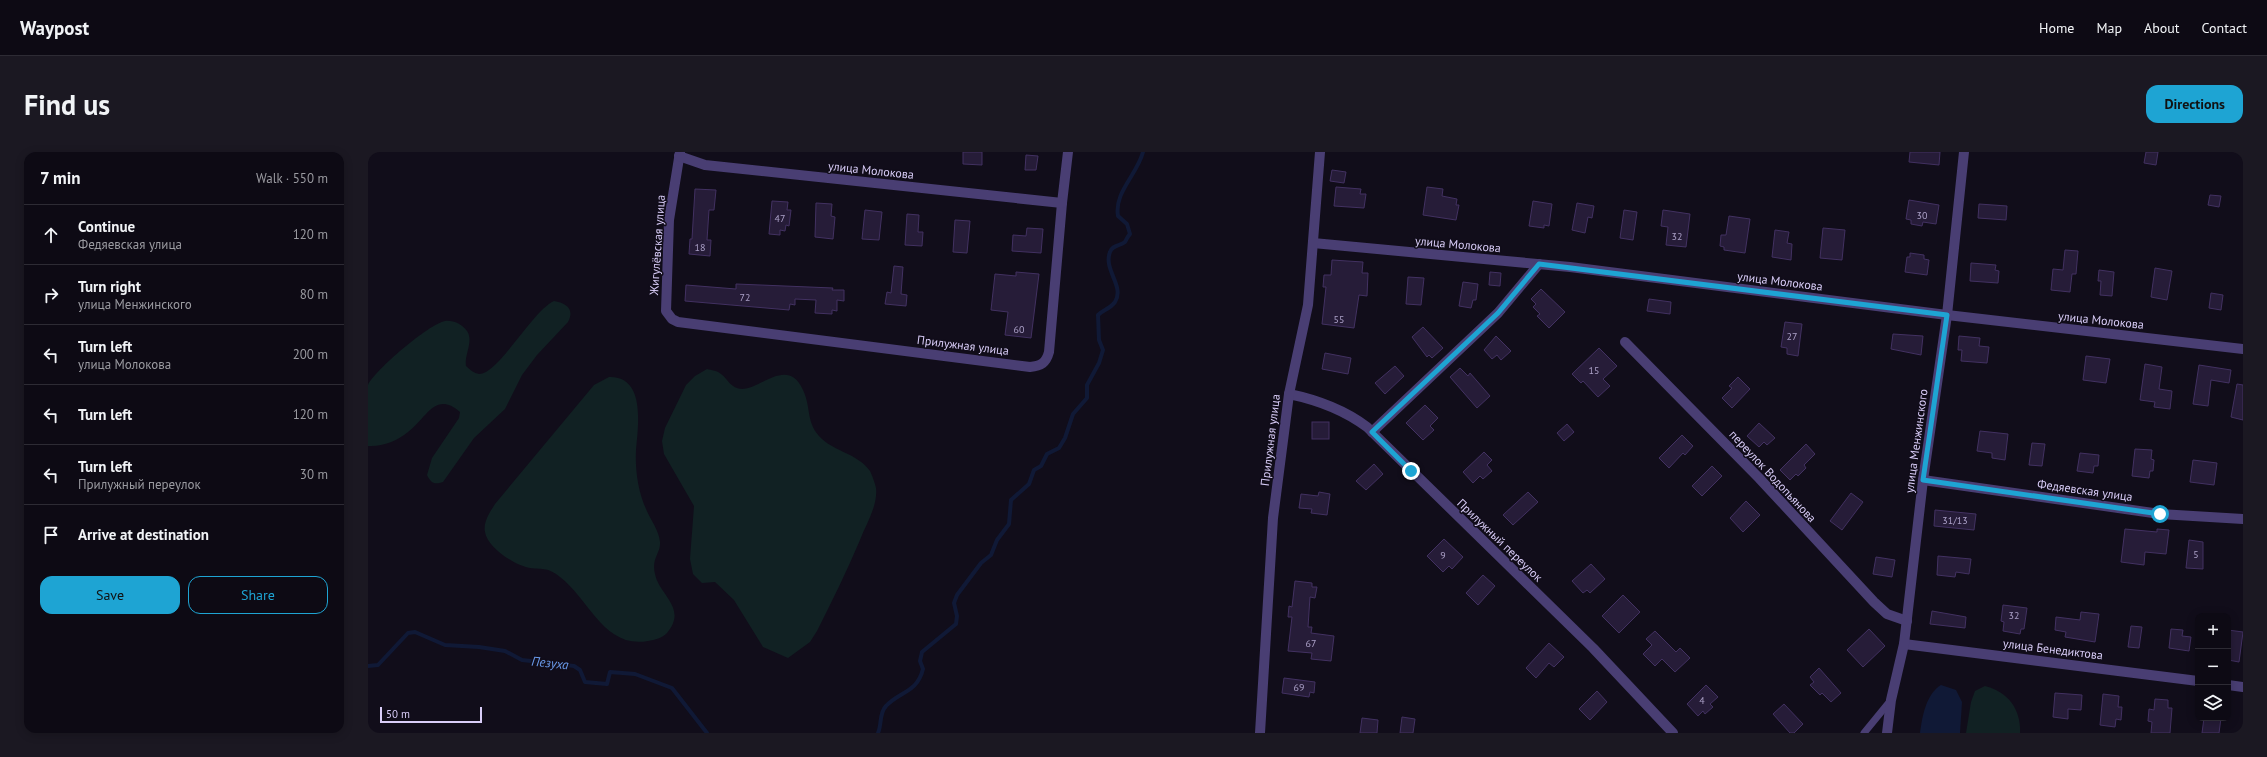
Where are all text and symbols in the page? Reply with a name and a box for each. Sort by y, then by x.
text: Waypost [20,16,89,40]
text: Home [2039,19,2074,37]
text: Map [2096,19,2122,37]
text: About [2144,19,2180,37]
text: Contact [2202,19,2247,37]
button: Directions [2146,85,2243,123]
text: Find us [24,86,110,123]
street label: улица Молокова [827,158,915,182]
text: 7 min [40,167,81,189]
text: Walk · 550 m [256,170,328,187]
street label: Жигулёвская улица [646,194,668,297]
house number: 30 [1917,209,1928,222]
house number: 47 [775,212,785,225]
text: Continue [78,217,135,236]
icon: ahead [40,224,62,246]
text: 120 m [293,226,328,243]
house number: 32 [1672,230,1682,243]
street label: улица Молокова [1414,233,1502,255]
text: Федяевская улица [78,236,182,253]
house number: 18 [695,241,705,254]
street label: улица Молокова [1736,268,1824,294]
text: Turn right [78,277,141,296]
icon: right [40,284,62,306]
text: 80 m [300,286,328,303]
house number: 72 [740,291,750,304]
text: улица Менжинского [78,296,192,313]
street label: улица Молокова [2057,308,2145,332]
house number: 55 [1334,313,1344,326]
house number: 60 [1014,323,1025,336]
house number: 27 [1787,330,1797,343]
street label: Прилужная улица [916,332,1010,358]
text: Turn left [78,337,132,356]
icon: left [40,344,62,366]
text: 200 m [293,346,328,363]
text: улица Молокова [78,356,171,373]
house number: 15 [1589,364,1599,377]
street label: улица Менжинского [1901,388,1931,494]
street label: Прилужная улица [1257,393,1283,487]
icon: left [40,404,62,426]
text: Turn left [78,405,132,424]
text: 120 m [293,406,328,423]
street label: переулок Водопьянова [1726,427,1820,525]
text: Turn left [78,457,132,476]
route end [1402,462,1420,480]
icon: left [40,464,62,486]
text: 30 m [300,466,328,483]
text: Прилужный переулок [78,476,201,493]
street label: Федяевская улица [2036,476,2134,504]
street label: Прилужный переулок [1454,495,1546,585]
route start [2151,505,2169,523]
house number: 31/13 [1942,514,1968,527]
icon: arrive [40,524,62,546]
text: Arrive at destination [78,525,209,544]
house number: 5 [2193,548,2199,561]
house number: 9 [1440,549,1446,562]
button: Save [40,576,180,614]
button: Share [188,576,328,614]
house number: 32 [2009,609,2019,622]
map controls [2195,613,2231,721]
button: + [2195,613,2231,649]
street label: улица Бенедиктова [2002,635,2104,663]
house number: 67 [1306,637,1316,650]
button: − [2195,649,2231,685]
water label: Пезуха [531,653,570,673]
house number: 69 [1294,681,1304,694]
button: layers [2195,685,2231,721]
house number: 4 [1699,694,1705,707]
scale bar [380,705,482,724]
text: 50 m [386,707,410,721]

